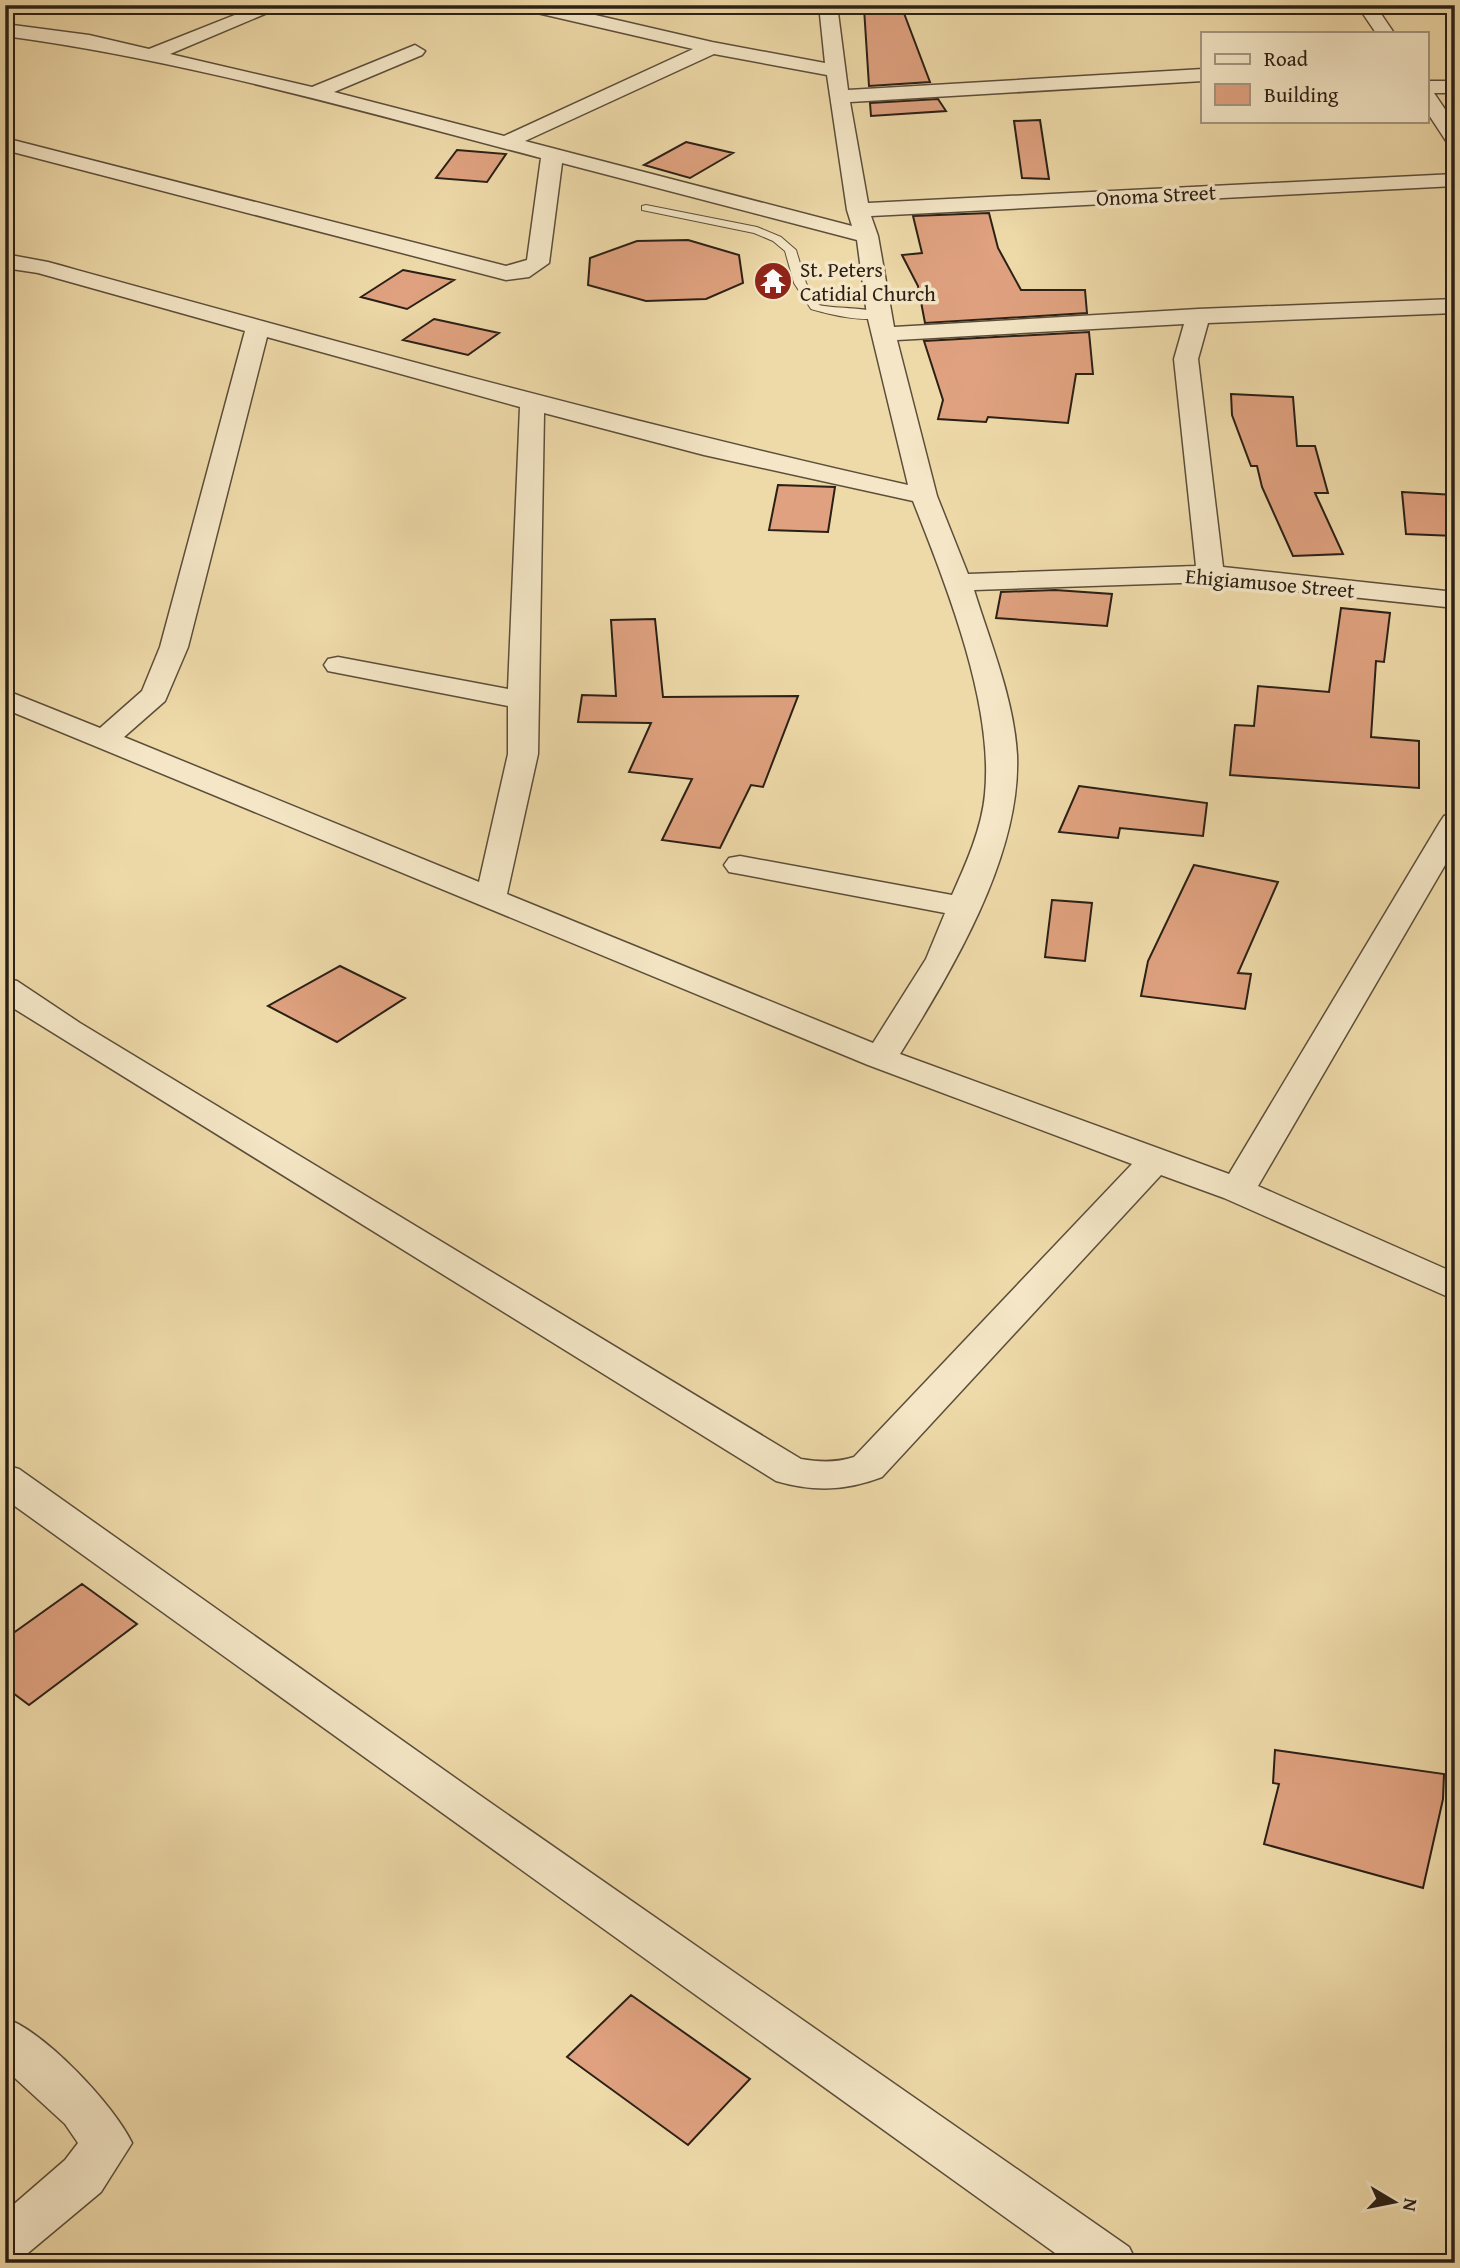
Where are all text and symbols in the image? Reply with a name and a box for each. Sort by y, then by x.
legend [1201,32,1428,122]
text: Road [1264,43,1309,74]
text: Building [1264,79,1339,110]
street label: Onoma Street [1095,176,1217,214]
place label: St. Peters Catidial Church [800,254,936,309]
temple icon: St. Peters Catidial Church [752,260,794,302]
street label: Ehigiamusoe Street [1184,560,1356,606]
north arrow [1358,2166,1428,2236]
text: N [1396,2196,1426,2214]

